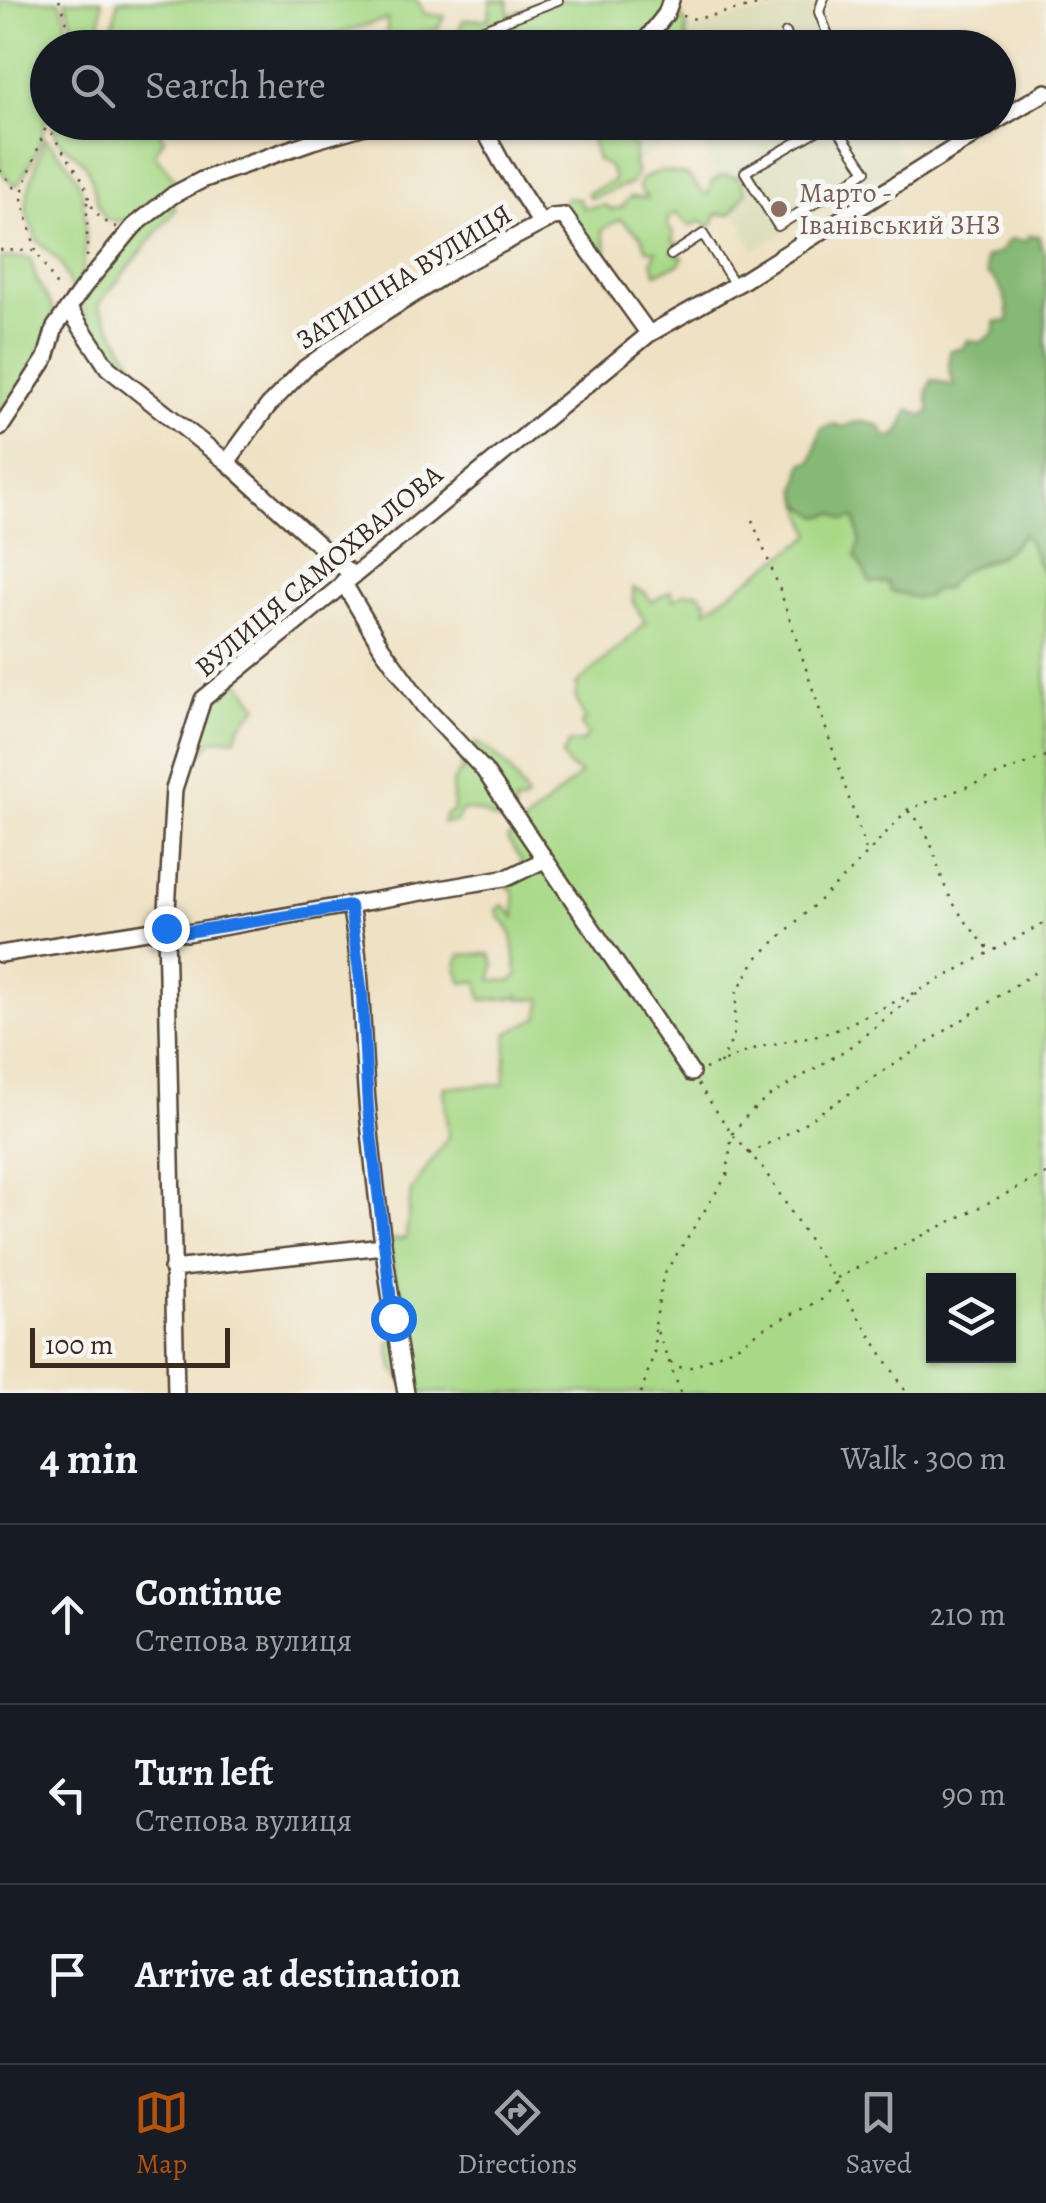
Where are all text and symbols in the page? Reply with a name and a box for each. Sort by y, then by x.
search box [30,30,1016,140]
icon: search [65,58,120,113]
text: Search here [145,59,326,111]
place label: Марто - Іванівський ЗНЗ [799,174,1000,244]
street label: ЗАТИШНА ВУЛИЦЯ [289,195,519,359]
marker: Марто - Іванівський ЗНЗ [768,198,790,220]
street label: ВУЛИЦЯ САМОХВАЛОВА [187,456,451,686]
route end [144,906,190,952]
map controls [926,1273,1016,1363]
button: layers [926,1273,1016,1363]
route start [371,1296,417,1342]
scale bar [30,1323,230,1368]
text: 100 m [45,1326,113,1364]
text: 4 min [40,1430,138,1487]
text: Walk · 300 m [841,1436,1006,1480]
text: Continue [135,1566,282,1618]
icon: ahead [40,1587,95,1642]
text: 210 m [930,1592,1006,1636]
text: Степова вулиця [135,1618,352,1662]
text: Turn left [135,1746,274,1798]
icon: left [40,1767,95,1822]
text: 90 m [941,1772,1006,1816]
text: Степова вулиця [135,1798,352,1842]
icon: arrive [40,1947,95,2002]
text: Arrive at destination [135,1948,461,2000]
tab: Map [134,2085,189,2183]
tab: Directions [457,2085,577,2183]
tab: Saved [846,2085,912,2183]

